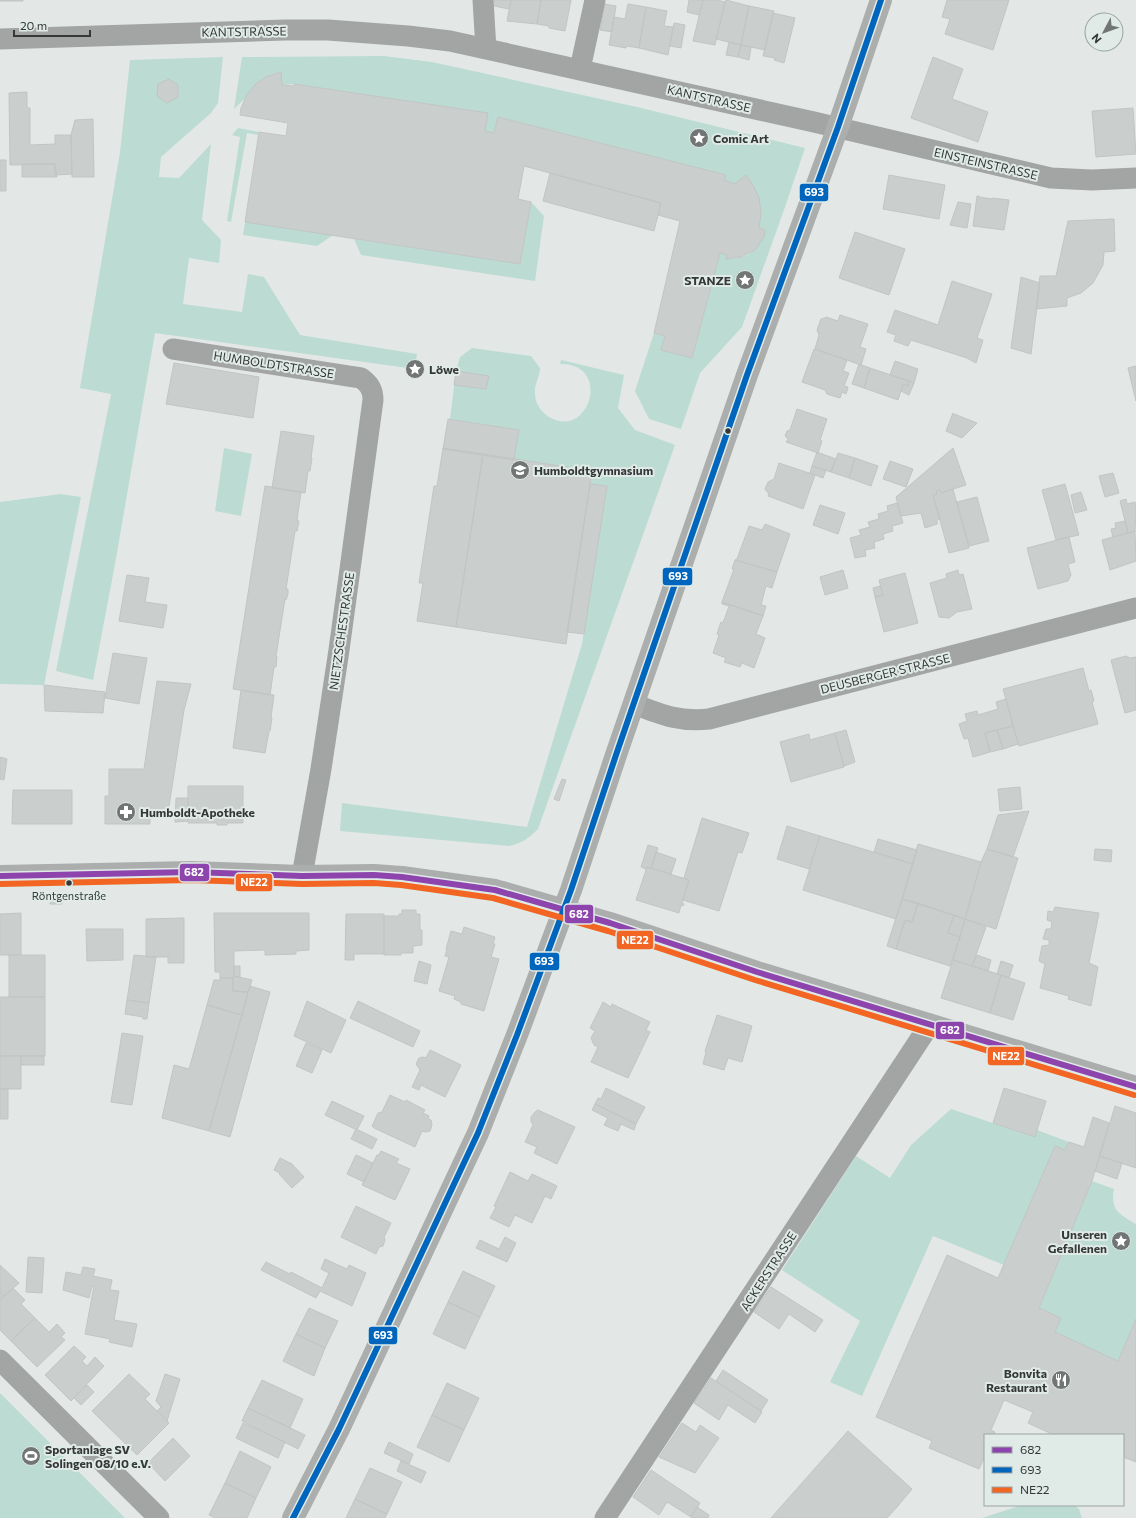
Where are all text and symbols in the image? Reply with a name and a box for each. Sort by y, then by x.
scale bar [14,12,90,38]
north arrow [1084,12,1124,52]
text: 20 m [20,18,47,32]
street label: KANTSTRASSE [201,23,287,39]
text: N [1088,32,1104,46]
street label: KANTSTRASSE [666,82,752,114]
place icon: Comic Art [688,127,710,149]
place label: Comic Art [713,131,769,145]
street label: EINSTEINSTRASSE [933,144,1039,182]
line badge: 693 [799,183,829,202]
text: 693 [804,185,824,198]
place icon: STANZE [734,269,756,291]
place label: STANZE [684,273,731,287]
street label: HUMBOLDTSTRASSE [213,348,335,380]
place icon: Löwe [404,358,426,380]
place label: Löwe [429,362,459,376]
unlabelled marker [723,426,733,436]
school or university icon: Humboldtgymnasium [509,459,531,481]
place label: Humboldtgymnasium [534,463,653,477]
line badge: 693 [662,567,693,586]
text: 693 [668,569,688,582]
street label: NIETZSCHESTRASSE [326,571,356,691]
street label: DEUSBERGER STRASSE [819,650,951,696]
pharmacy icon: Humboldt-Apotheke [115,801,137,823]
place label: Humboldt-Apotheke [140,805,255,819]
line badge: 682 [179,863,210,882]
text: 682 [184,865,204,878]
line badge: NE22 [235,873,273,892]
text: NE22 [240,875,268,888]
marker: Röntgenstraße [64,878,74,888]
place label: Röntgenstraße [32,889,106,902]
line badge: 682 [564,904,594,924]
text: 682 [569,907,589,920]
line badge: NE22 [616,930,654,950]
text: NE22 [621,933,649,946]
line badge: 693 [529,952,560,971]
text: 693 [534,954,554,967]
line badge: 682 [935,1021,965,1040]
text: 682 [940,1023,960,1036]
line badge: NE22 [987,1046,1025,1066]
text: NE22 [992,1049,1020,1062]
place label: Unseren Gefallenen [1048,1227,1107,1255]
street label: ACKERSTRASSE [737,1229,799,1313]
place icon: Unseren Gefallenen [1110,1230,1132,1252]
line badge: 693 [368,1326,398,1345]
text: 693 [373,1328,393,1341]
place label: Bonvita Restaurant [986,1366,1047,1394]
restaurant icon: Bonvita Restaurant [1050,1369,1072,1391]
legend [984,1434,1124,1506]
place label: Sportanlage SV Solingen 08/10 e.V. [45,1442,151,1470]
text: 682 [1020,1442,1042,1456]
sports icon: Sportanlage SV Solingen 08/10 e.V. [20,1445,42,1467]
text: 693 [1020,1462,1041,1476]
text: NE22 [1020,1482,1050,1496]

